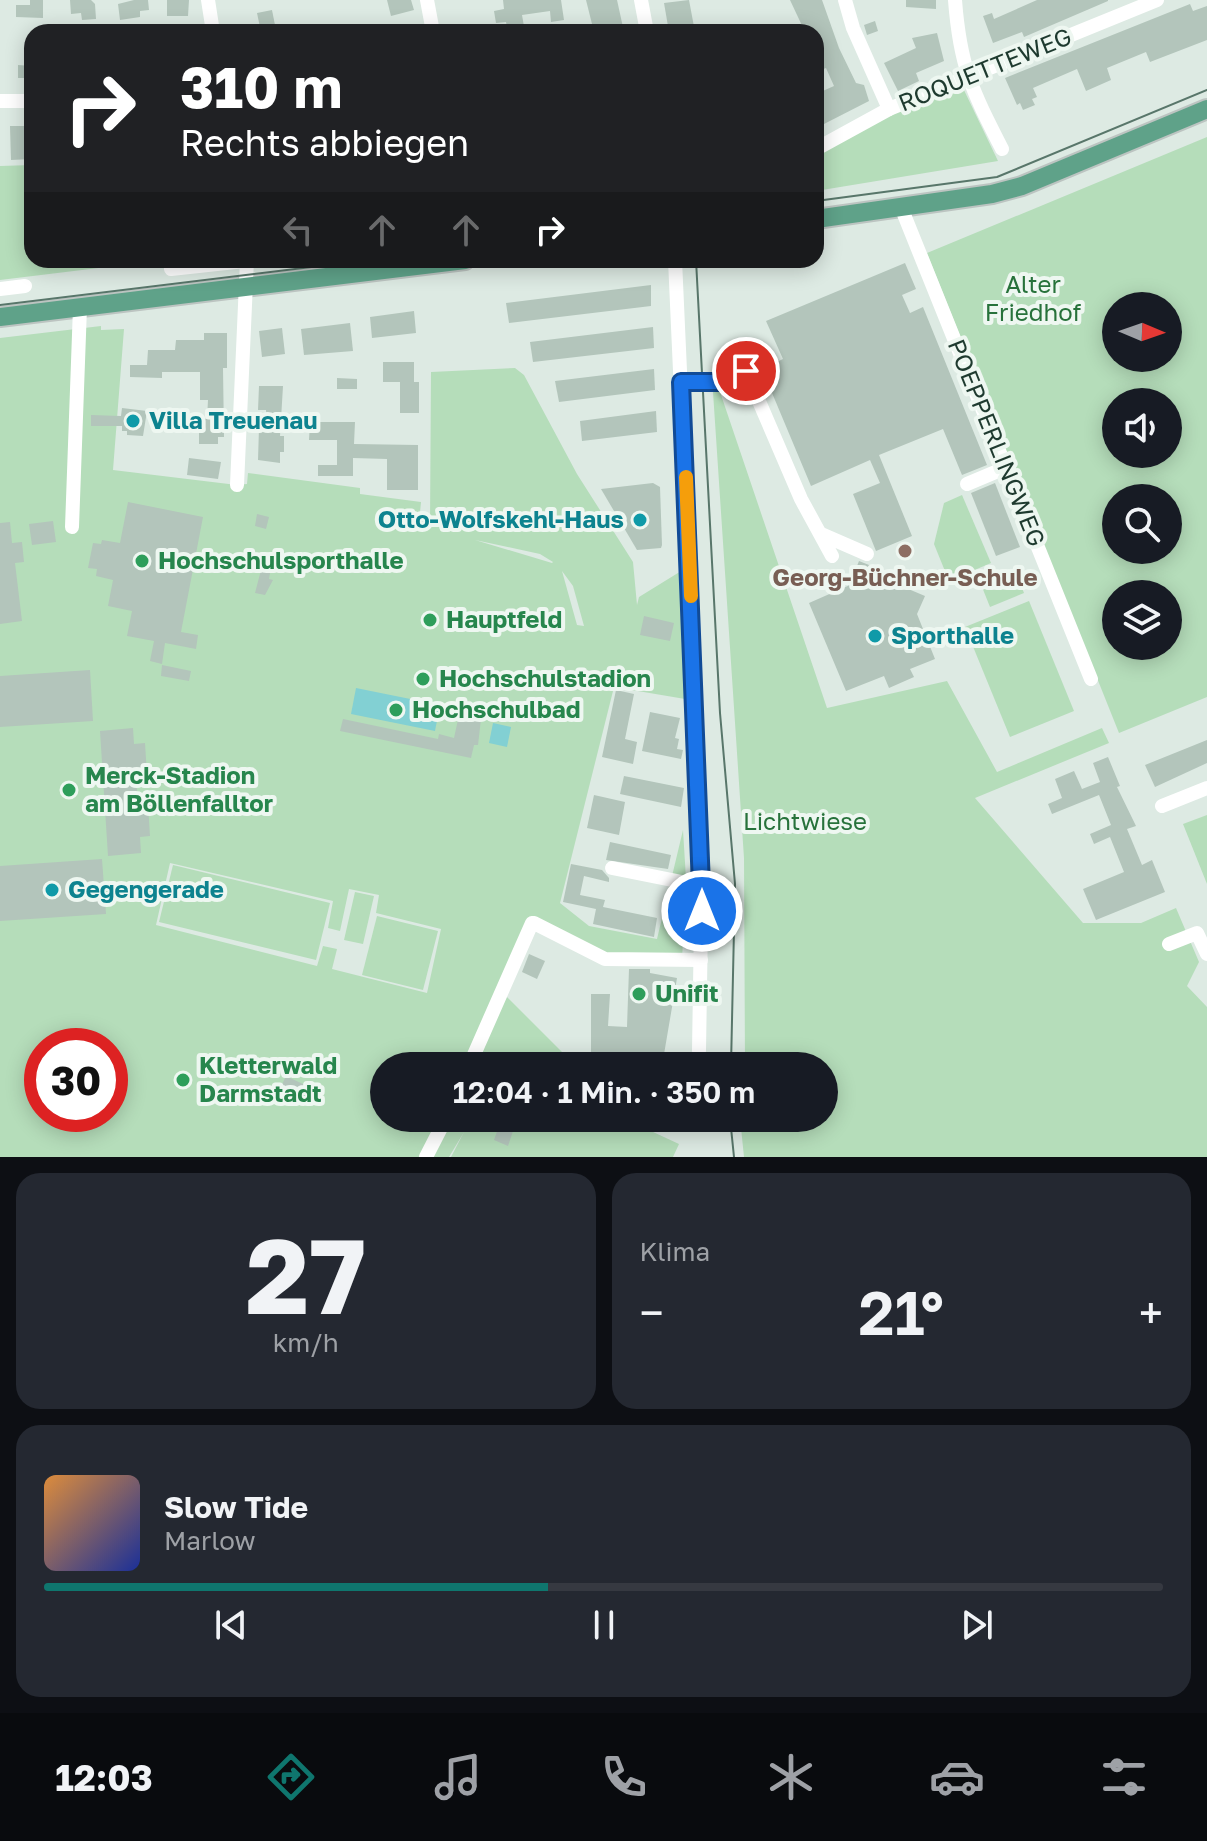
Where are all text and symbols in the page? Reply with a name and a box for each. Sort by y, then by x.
street label: ROQUETTEWEG [894,21,1075,117]
text: 310 m [180,53,342,120]
icon: right [48,56,152,160]
text: Rechts abbiegen [180,121,469,164]
icon: left [276,208,320,252]
icon: ahead [360,208,404,252]
icon: ahead [444,208,488,252]
icon: right [528,208,572,252]
park label: Alter Friedhof [985,269,1081,326]
north arrow [1102,292,1182,372]
map controls [1102,292,1182,660]
street label: POEPPERLINGWEG [943,334,1052,550]
pin [712,337,780,405]
icon: arrive [724,349,768,393]
button: sound [1102,388,1182,468]
place label: Villa Treuenau [149,405,318,434]
marker: Villa Treuenau [124,412,142,430]
button: search [1102,484,1182,564]
place label: Otto-Wolfskehl-Haus [378,504,624,533]
marker: Otto-Wolfskehl-Haus [631,511,649,529]
marker: Georg-Büchner-Schule [896,542,914,560]
place label: Hochschulsporthalle [158,545,404,574]
marker: Hochschulsporthalle [133,552,151,570]
place label: Georg-Büchner-Schule [772,562,1038,591]
button: layers [1102,580,1182,660]
place label: Hauptfeld [446,604,562,633]
marker: Hauptfeld [421,611,439,629]
place label: Sporthalle [891,620,1014,649]
marker: Sporthalle [866,627,884,645]
place label: Hochschulstadion [439,663,651,692]
marker: Hochschulstadion [414,670,432,688]
place label: Hochschulbad [412,694,580,723]
marker: Hochschulbad [387,701,405,719]
place label: Merck-Stadion am Böllenfalltor [85,760,273,817]
marker: Merck-Stadion am Böllenfalltor [60,781,78,799]
park label: Lichtwiese [743,806,867,835]
position arrow [660,869,744,953]
place label: Gegengerade [68,874,224,903]
marker: Gegengerade [43,881,61,899]
place label: Unifit [655,978,719,1007]
marker: Unifit [630,985,648,1003]
speed limit sign: 30 [24,1028,128,1132]
place label: Kletterwald Darmstadt [199,1050,337,1107]
marker: Kletterwald Darmstadt [174,1071,192,1089]
text: 12:04 · 1 Min. · 350 m [453,1074,755,1110]
text: 27 [246,1212,366,1337]
text: Klima [640,1236,710,1267]
text: 21° [859,1276,944,1348]
text: − [640,1286,664,1339]
text: + [1139,1286,1163,1339]
text: km/h [273,1327,339,1358]
text: Slow Tide [164,1489,308,1525]
text: Marlow [164,1525,256,1556]
icon: previous [209,1603,253,1647]
icon: pause [582,1603,626,1647]
icon: next [955,1603,999,1647]
icon: directions [263,1749,319,1805]
icon: music [430,1749,486,1805]
icon: phone [596,1749,652,1805]
icon: climate [763,1749,819,1805]
icon: car [929,1749,985,1805]
icon: filters [1096,1749,1152,1805]
text: 12:03 [55,1756,153,1799]

